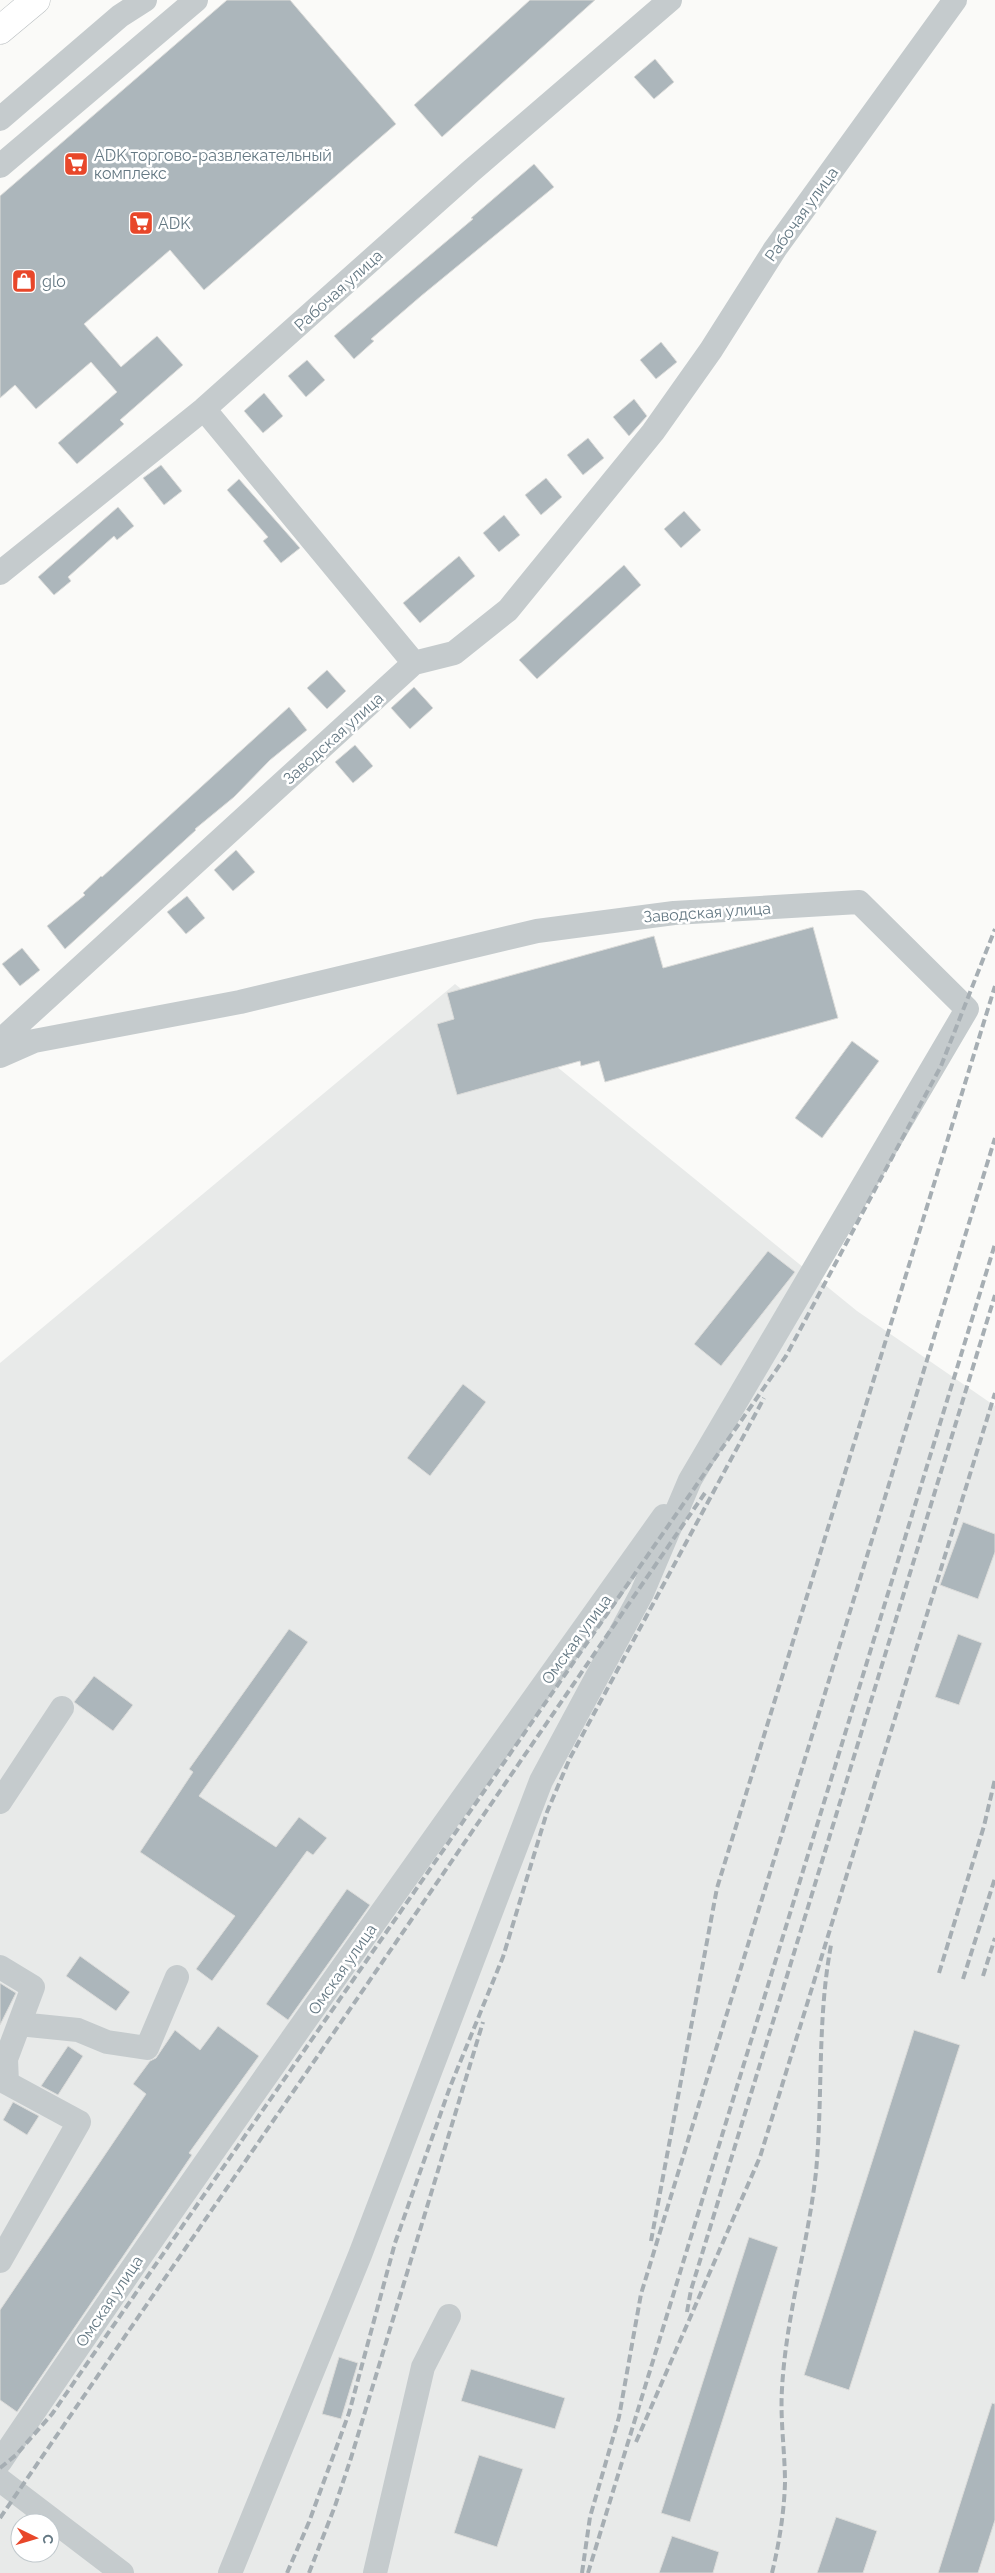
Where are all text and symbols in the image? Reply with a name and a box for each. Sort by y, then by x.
place label: ADK торгово-развлекательный комплекс [94,146,332,183]
supermarket icon: ADK торгово-развлекательный комплекс [63,151,89,177]
street label: Рабочая улица [761,163,842,265]
supermarket icon: ADK [128,210,154,236]
place label: ADK [158,214,191,233]
street label: Рабочая улица [290,246,386,335]
shop icon: glo [11,268,37,294]
place label: glo [42,272,66,291]
street label: Заводская улица [279,689,387,788]
street label: Заводская улица [643,899,771,926]
street label: Омская улица [538,1591,615,1688]
street label: Омская улица [304,1920,381,2018]
street label: Омская улица [72,2252,147,2351]
north arrow [10,2513,60,2563]
text: С [40,2534,56,2545]

